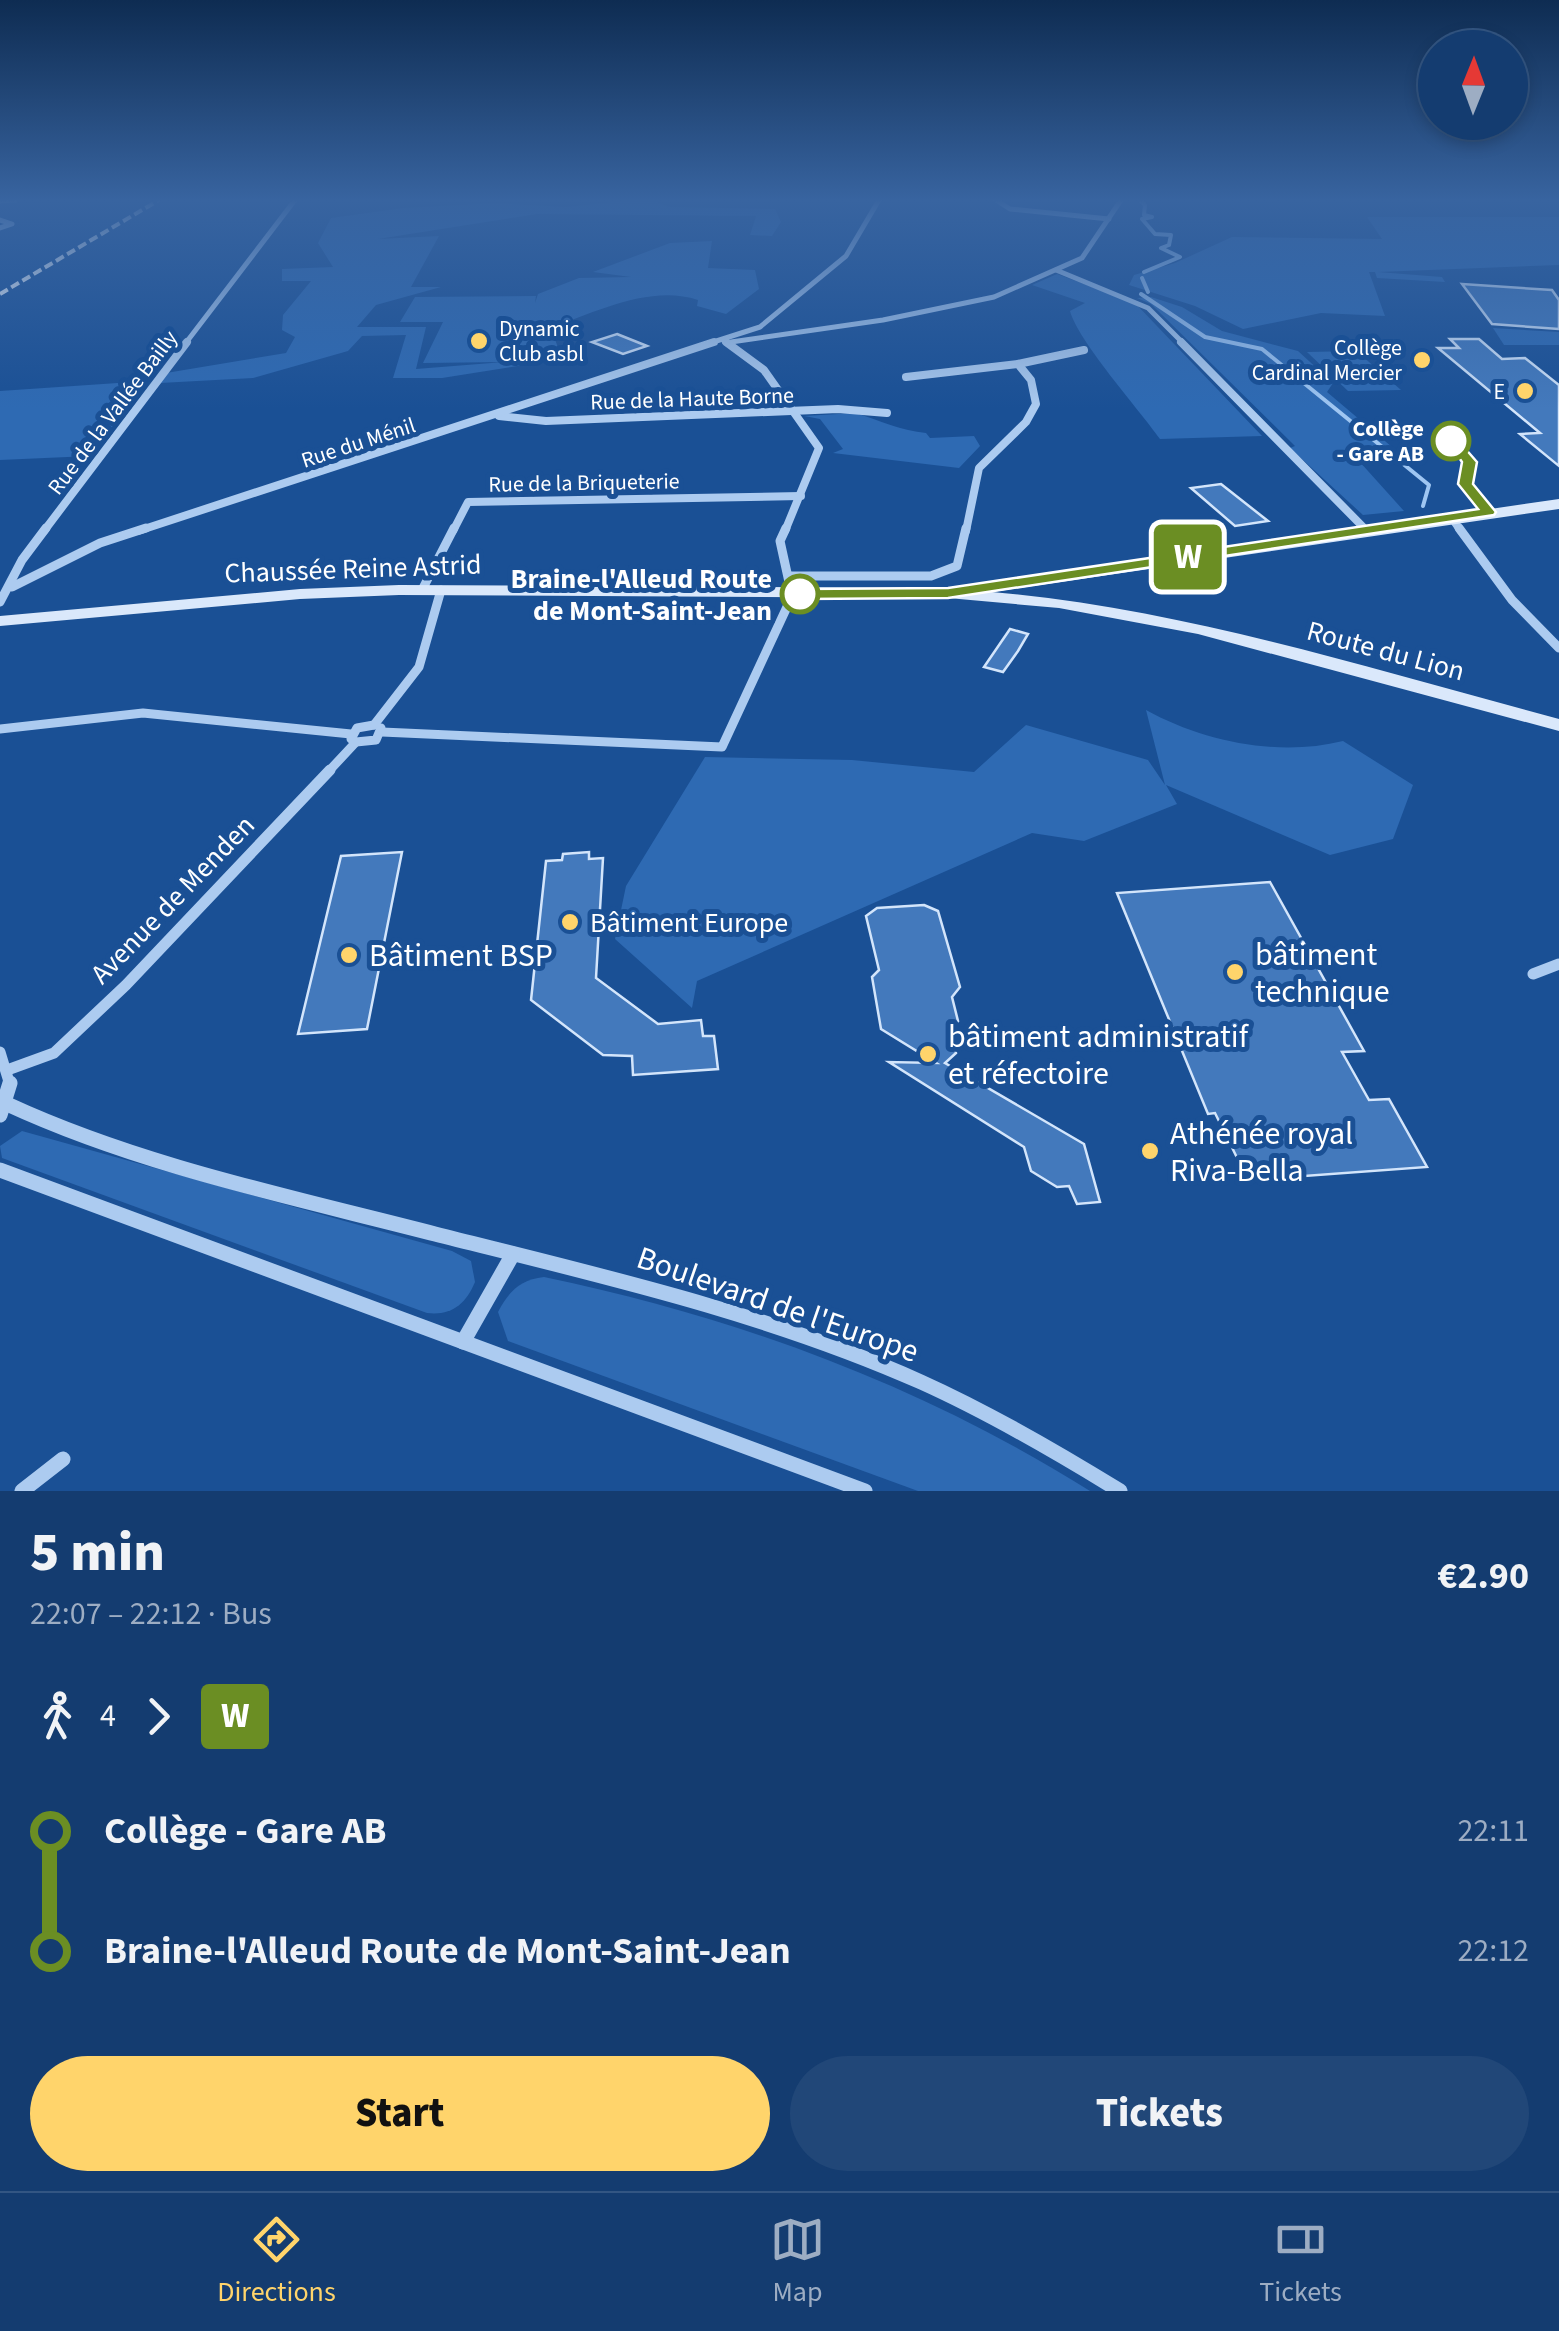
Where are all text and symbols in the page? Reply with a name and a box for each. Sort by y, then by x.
north arrow [1418,30,1528,140]
map controls [1418,30,1528,140]
place label: Dynamic Club asbl [499,313,584,370]
street label: Rue de la Vallée Bailly [40,323,186,502]
marker: Dynamic Club asbl [468,330,490,352]
place label: Collège Cardinal Mercier [1252,332,1402,389]
marker: Collège Cardinal Mercier [1411,349,1433,371]
place label: E [1493,376,1505,408]
street label: Rue de la Haute Borne [590,379,794,419]
marker: E [1514,380,1536,402]
street label: Rue du Ménil [297,409,420,476]
place label: Collège - Gare AB [1336,413,1424,470]
marker: Collège - Gare AB [1432,422,1470,460]
street label: Rue de la Briqueterie [488,465,680,501]
line badge: W [1156,524,1220,590]
text: W [1174,532,1202,582]
street label: Chaussée Reine Astrid [224,545,482,593]
place label: Braine-l'Alleud Route de Mont-Saint-Jean [511,559,772,631]
marker: Braine-l'Alleud Route de Mont-Saint-Jean [781,575,819,613]
street label: Route du Lion [1302,611,1469,691]
street label: Avenue de Menden [81,806,264,993]
place label: Bâtiment Europe [590,903,788,943]
marker: Bâtiment Europe [559,911,581,933]
place label: bâtiment technique [1255,932,1390,1015]
place label: Bâtiment BSP [369,933,553,979]
marker: Bâtiment BSP [338,944,360,966]
marker: bâtiment technique [1224,961,1246,983]
place label: bâtiment administratif et réfectoire [948,1014,1250,1097]
marker: bâtiment administratif et réfectoire [917,1043,939,1065]
place label: Athénée royal Riva-Bella [1170,1111,1353,1194]
marker: Athénée royal Riva-Bella [1139,1140,1161,1162]
street label: Boulevard de l'Europe [631,1235,925,1375]
text: 5 min [30,1514,165,1592]
text: €2.90 [1437,1549,1529,1603]
text: 22:07 – 22:12 · Bus [30,1591,272,1637]
icon: walk [30,1689,85,1744]
icon: forward [131,1689,186,1744]
text: W [221,1691,249,1741]
text: 4 [100,1693,116,1739]
text: Collège - Gare AB [104,1804,386,1858]
text: 22:11 [1457,1808,1529,1854]
text: Braine-l'Alleud Route de Mont-Saint-Jean [104,1924,791,1978]
text: 22:12 [1457,1928,1529,1974]
button: Start [30,2056,770,2171]
button: Tickets [790,2056,1529,2171]
tab: Directions [217,2212,336,2312]
tab: Map [770,2212,825,2312]
tab: Tickets [1259,2212,1342,2312]

